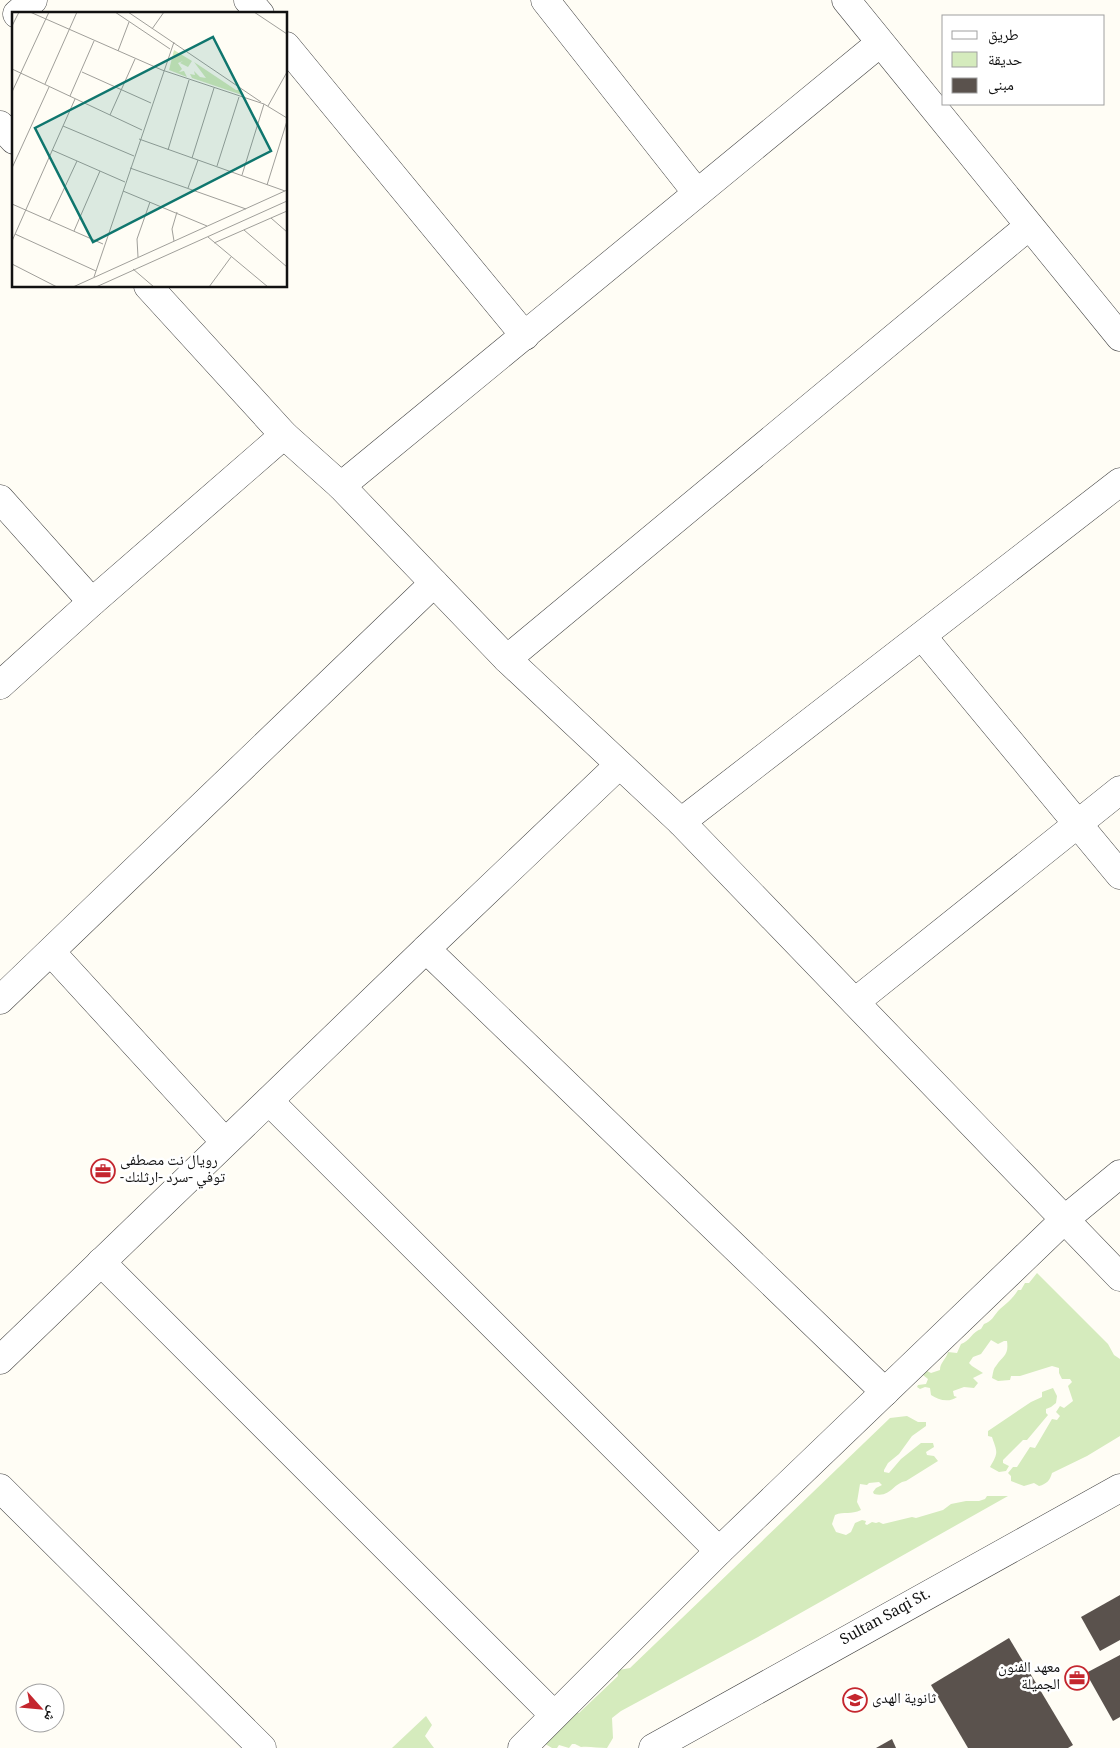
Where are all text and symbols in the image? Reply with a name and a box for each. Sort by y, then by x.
inset map [12,12,288,288]
legend [942,15,1105,105]
text: طريق [988,24,1019,50]
text: حديقة [988,49,1023,75]
text: مبنى [988,74,1014,100]
place label: رويال نت مصطفى -توفي -سرد -ارثلنك [120,1149,226,1192]
office icon: رويال نت مصطفى -توفي -سرد -ارثلنك [90,1158,116,1184]
street label: Sultan Saqi St. [836,1582,936,1654]
place label: معهد الفنون الجميلة [998,1656,1060,1699]
office icon: معهد الفنون الجميلة [1064,1665,1090,1691]
north arrow [15,1683,65,1733]
school or university icon: ثانوية الهدى [842,1687,868,1713]
place label: ثانوية الهدى [872,1687,936,1713]
text: ش [36,1701,64,1725]

